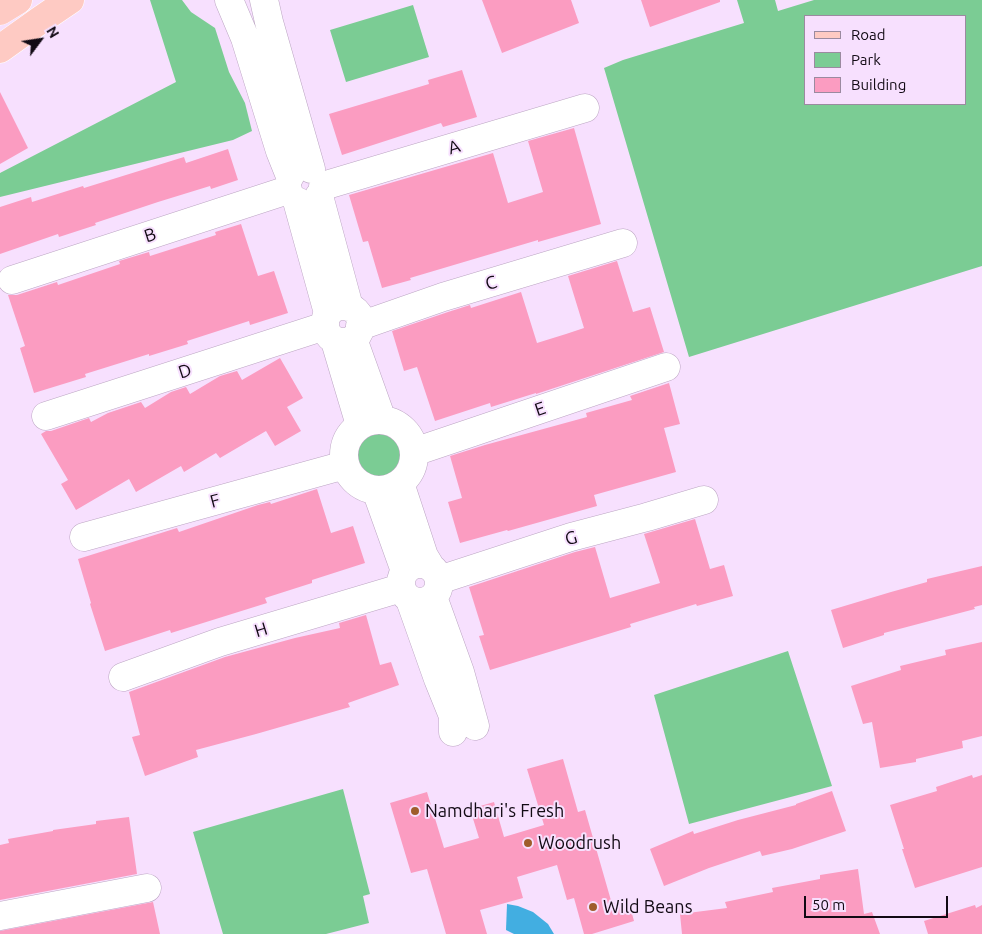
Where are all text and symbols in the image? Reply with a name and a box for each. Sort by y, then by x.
north arrow [15,15,65,65]
legend [804,15,967,105]
text: N [43,24,62,41]
text: Road [851,26,886,43]
text: Park [851,51,881,68]
text: Building [851,76,906,93]
street label: A [445,135,463,159]
street label: B [141,223,159,247]
street label: C [483,271,499,295]
street label: D [176,359,194,383]
street label: E [532,397,548,421]
street label: F [208,489,222,513]
street label: G [562,526,580,550]
street label: H [252,618,270,642]
place label: Namdhari's Fresh [425,800,564,822]
marker: Namdhari's Fresh [409,805,421,817]
place label: Woodrush [538,832,621,854]
marker: Woodrush [522,837,534,849]
scale bar [807,886,951,918]
place label: Wild Beans [603,896,692,918]
text: 50 m [812,896,845,913]
marker: Wild Beans [587,901,599,913]

